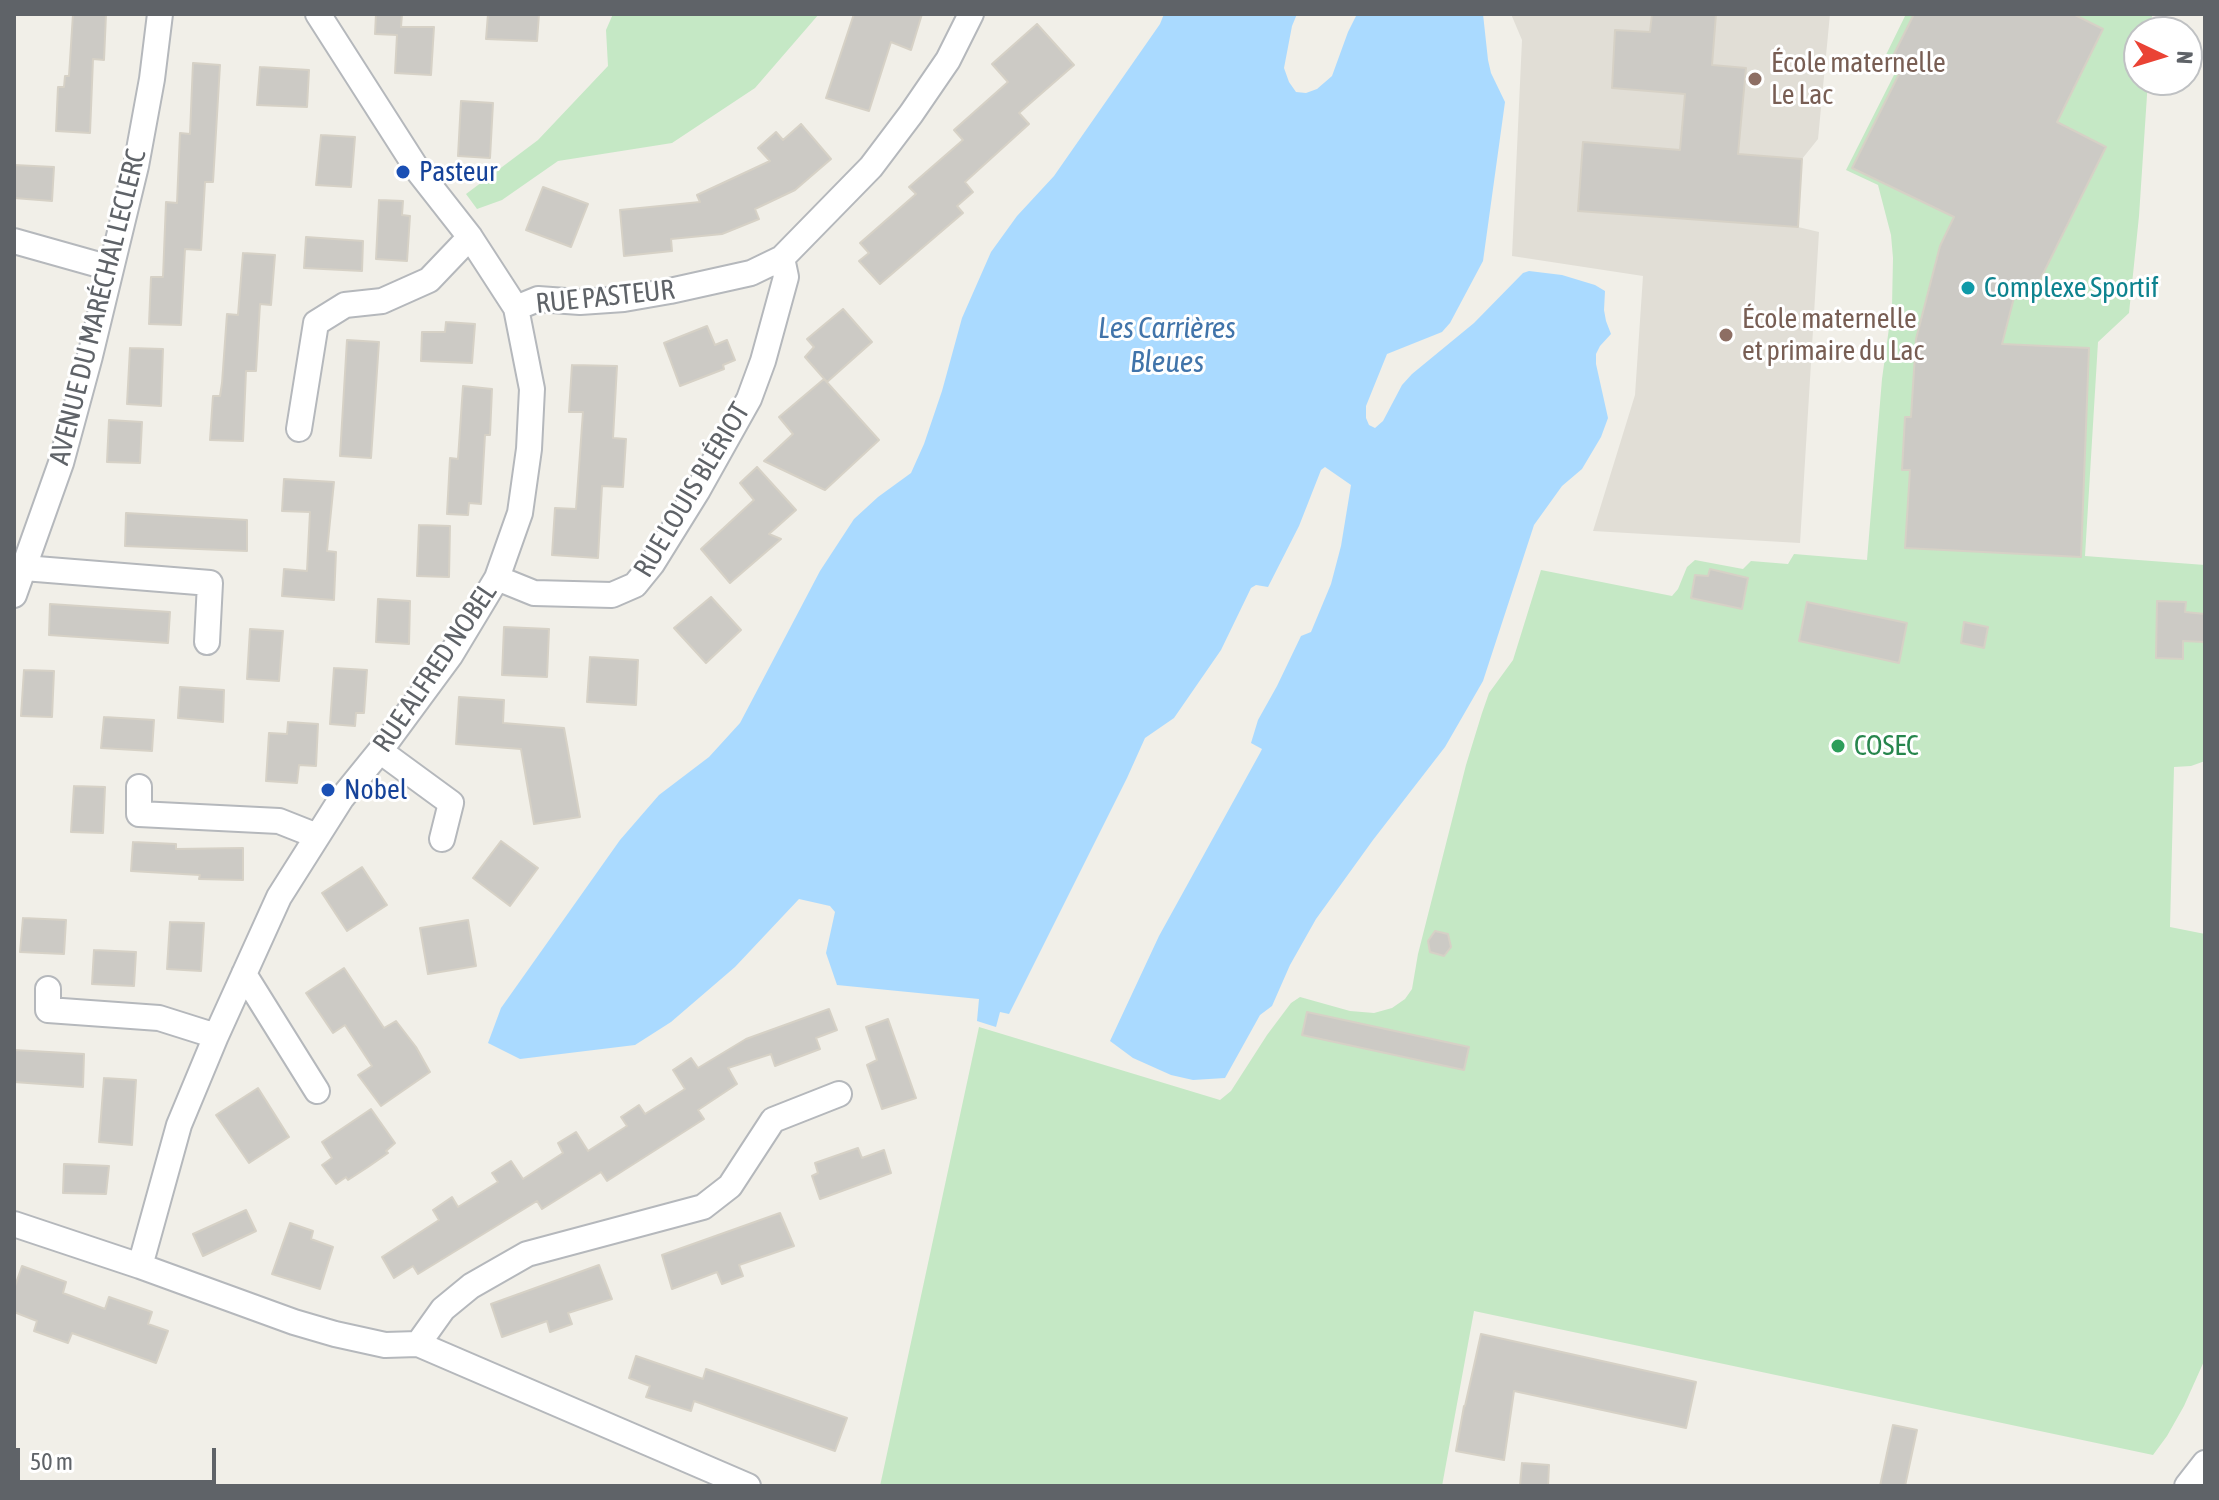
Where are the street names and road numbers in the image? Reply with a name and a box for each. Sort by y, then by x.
street label: AVENUE DU MARÉCHAL LECLERC [43,146,153,468]
street label: RUE PASTEUR [534,273,676,321]
street label: RUE LOUIS BLÉRIOT [627,397,757,583]
street label: RUE ALFRED NOBEL [366,577,504,759]

